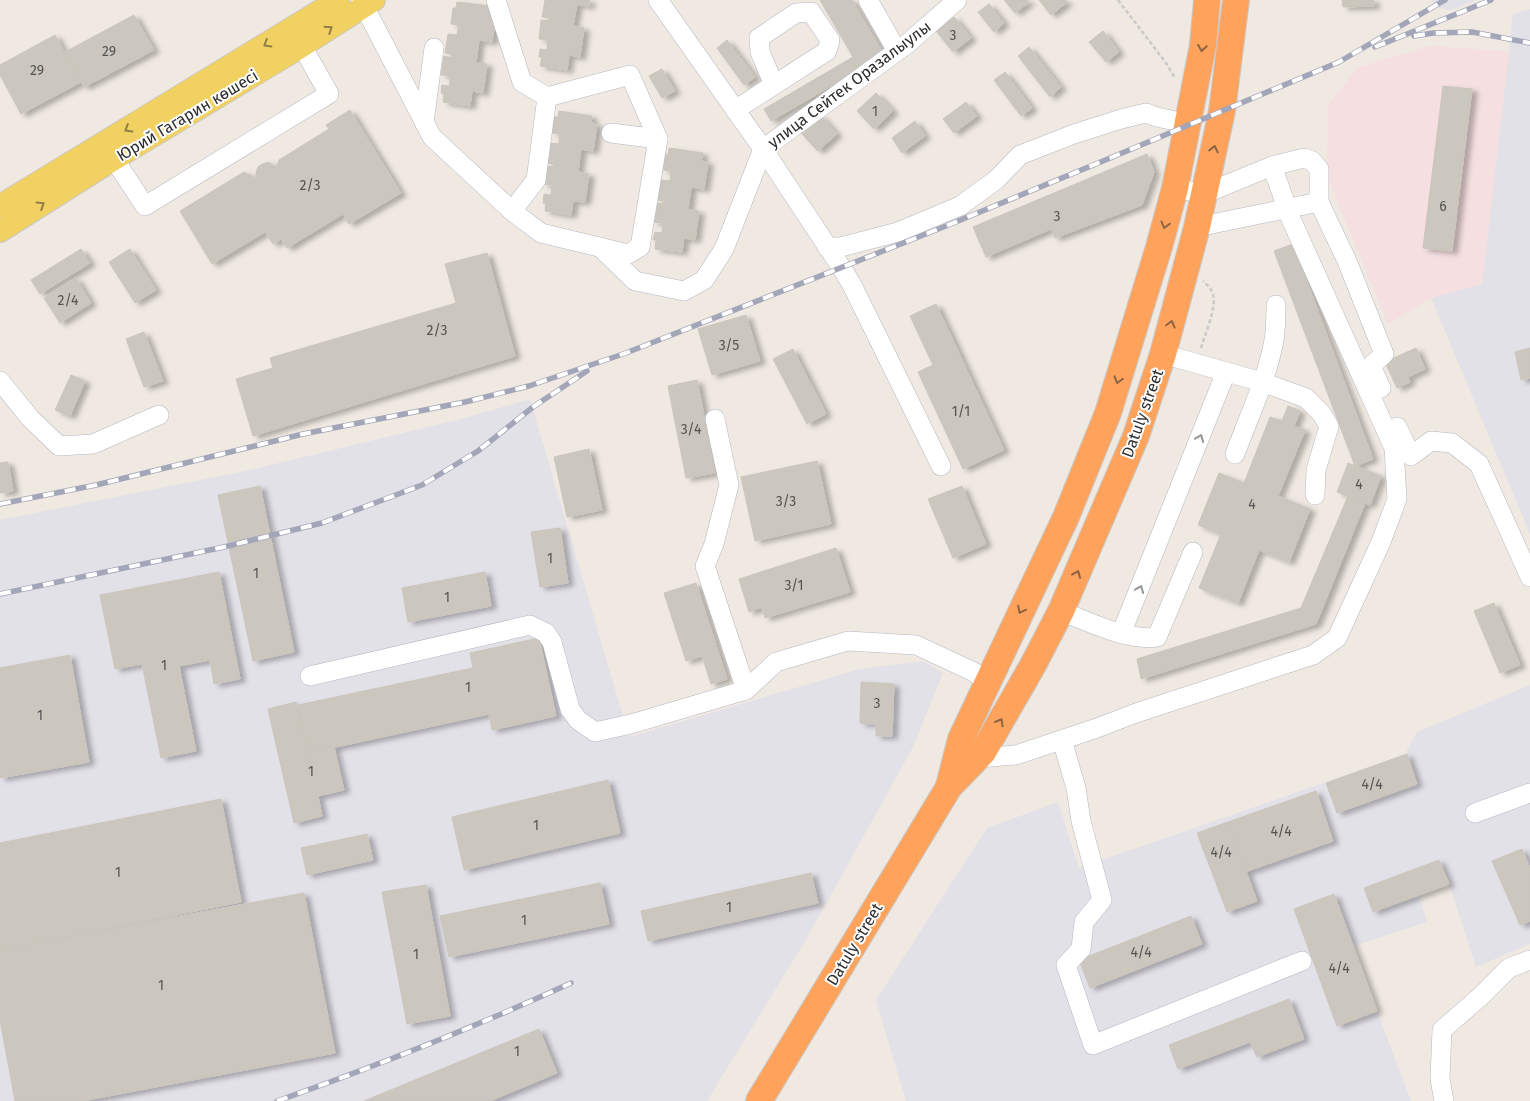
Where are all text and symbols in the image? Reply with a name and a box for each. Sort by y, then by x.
street label: улица Сейтек Оразалыулы [764,17,935,152]
one-way arrow [324,26,333,35]
house number: 3 [950,27,957,44]
one-way arrow [263,38,272,48]
house number: 29 [102,43,116,60]
one-way arrow [1197,44,1207,53]
house number: 29 [30,62,44,79]
street label: Юрий Гагарин көшесі [113,66,261,165]
house number: 1 [872,103,878,120]
one-way arrow [124,122,133,132]
one-way arrow [1208,144,1219,153]
house number: 2/3 [300,177,320,194]
house number: 6 [1439,198,1447,215]
one-way arrow [36,201,45,211]
house number: 3 [1054,208,1061,225]
one-way arrow [1161,220,1171,228]
house number: 2/4 [58,292,79,309]
one-way arrow [1165,319,1176,328]
house number: 2/3 [427,322,447,339]
house number: 3/5 [719,337,739,354]
street label: Datuly street [1118,366,1167,460]
one-way arrow [1114,375,1124,384]
house number: 1/1 [952,403,970,420]
house number: 3/4 [681,421,702,438]
one-way arrow [1194,434,1204,443]
house number: 4 [1355,476,1363,493]
house number: 3/3 [776,493,796,510]
house number: 4 [1248,496,1256,513]
house number: 1 [547,550,553,567]
house number: 1 [253,565,259,582]
one-way arrow [1071,570,1082,579]
house number: 3/1 [784,577,804,594]
one-way arrow [1134,585,1144,593]
house number: 1 [444,589,450,606]
one-way arrow [1017,605,1028,614]
house number: 1 [161,657,167,674]
house number: 1 [465,679,471,696]
house number: 3 [874,695,881,712]
house number: 1 [37,707,43,724]
one-way arrow [994,718,1004,727]
house number: 1 [308,763,314,780]
house number: 4/4 [1361,776,1383,793]
house number: 1 [533,817,539,834]
house number: 4/4 [1270,823,1292,840]
house number: 4/4 [1210,844,1232,861]
house number: 1 [115,864,121,881]
house number: 1 [726,899,732,916]
street label: Datuly street [822,899,887,989]
house number: 1 [521,912,527,929]
house number: 4/4 [1130,944,1152,961]
house number: 1 [413,946,419,963]
house number: 4/4 [1328,960,1350,977]
house number: 1 [158,977,164,994]
house number: 1 [514,1043,520,1060]

